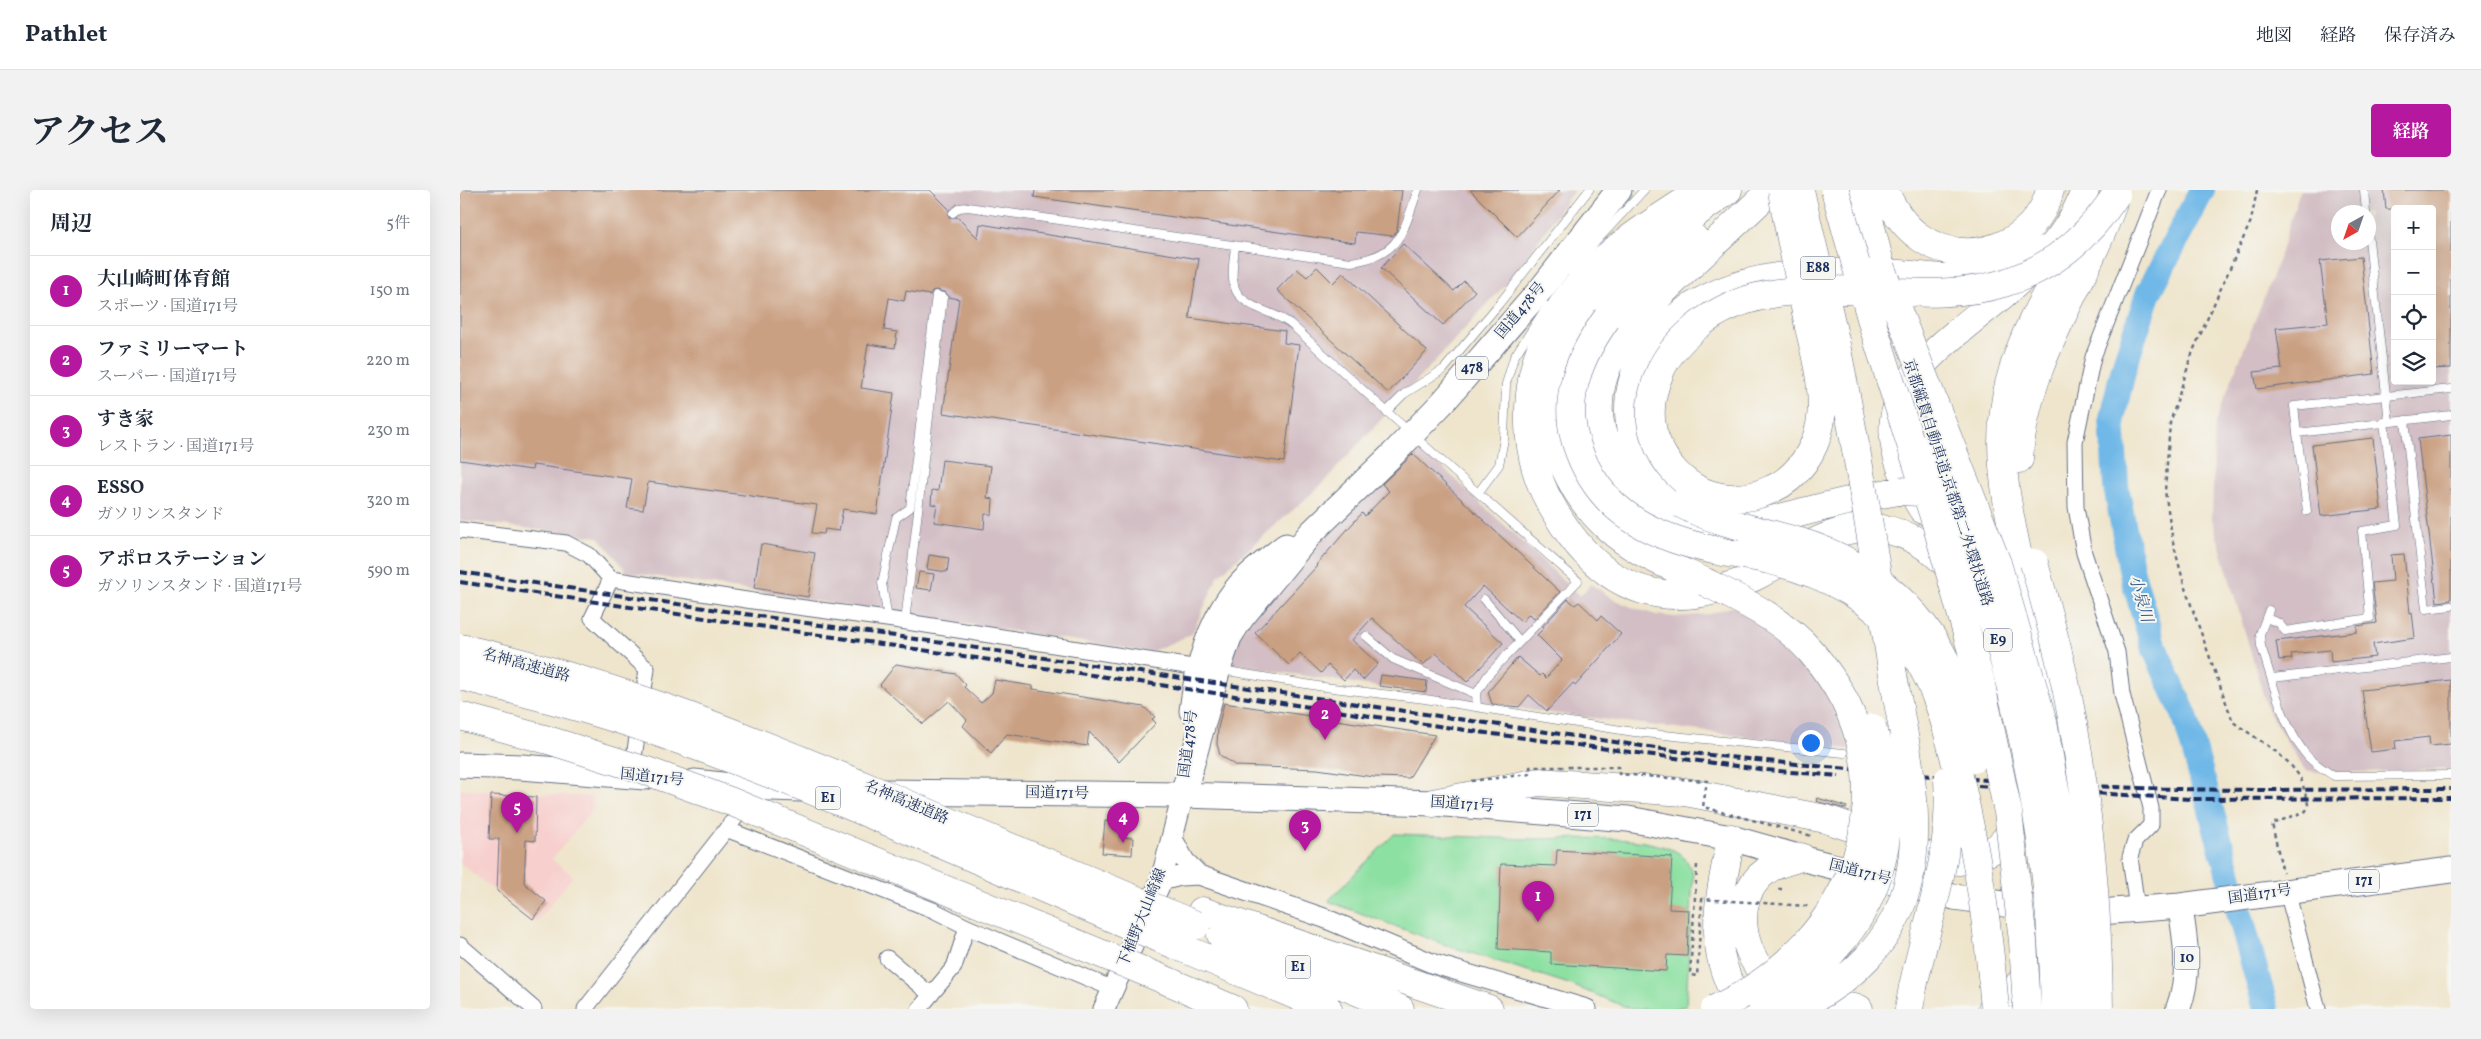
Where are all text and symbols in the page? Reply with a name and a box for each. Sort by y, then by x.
text: Pathlet [25,18,107,52]
text: 地図 [2256,24,2292,49]
text: 経路 [2320,24,2356,49]
text: 保存済み [2384,24,2456,49]
button: 経路 [2371,104,2451,157]
text: アクセス [30,110,169,158]
north arrow [2331,205,2376,250]
map controls [2391,205,2436,385]
button: + [2391,205,2436,250]
text: 周辺 [50,210,92,239]
text: 5件 [386,213,410,235]
button: − [2391,250,2436,295]
road number: E88 [1800,256,1836,280]
text: 大山崎町体育館 [97,267,230,293]
street label: 国道478号 [1491,278,1551,344]
text: 1 [63,280,69,302]
text: 150 m [369,280,410,302]
button: locate [2391,295,2436,340]
text: スポーツ · 国道171号 [97,296,238,318]
text: ファミリーマート [97,337,249,363]
button: layers [2391,340,2436,385]
text: 2 [62,350,70,372]
text: 220 m [366,350,410,372]
road number: 478 [1456,357,1488,380]
street label: 京都縦貫自動車道;京都第二外環状道路 [1897,357,1997,609]
text: スーパー · 国道171号 [97,366,237,388]
text: すき家 [97,407,154,433]
text: 3 [62,420,70,442]
text: 230 m [367,420,410,442]
text: レストラン · 国道171号 [97,436,254,458]
text: ESSO [97,475,144,501]
text: 4 [61,490,71,512]
text: 320 m [366,490,410,512]
text: ガソリンスタンド [97,504,225,526]
text: アポロステーション [97,547,267,573]
text: 5 [62,560,70,582]
text: 590 m [367,560,410,582]
water label: 小泉川 [2123,573,2158,627]
text: ガソリンスタンド · 国道171号 [97,576,302,598]
road number: E9 [1984,628,2012,652]
street label: 名神高速道路 [480,644,572,688]
pin: 2 [1309,699,1341,740]
street label: 国道478号 [1174,709,1204,779]
your location [1798,730,1824,756]
street label: 国道171号 [619,764,685,792]
street label: 名神高速道路 [860,776,952,830]
street label: 国道171号 [1025,783,1089,805]
road number: E1 [816,786,840,810]
pin: 5 [501,792,533,833]
street label: 国道171号 [1429,792,1495,818]
pin: 4 [1107,802,1139,843]
road number: 171 [1568,804,1598,826]
pin: 3 [1289,810,1321,851]
street label: 国道171号 [1826,855,1894,891]
street label: 下植野大山崎線 [1114,865,1172,971]
road number: 171 [2349,869,2379,892]
street label: 国道171号 [2227,880,2293,910]
pin: 1 [1522,881,1554,922]
road number: 10 [2174,946,2200,970]
road number: E1 [1286,956,1310,979]

